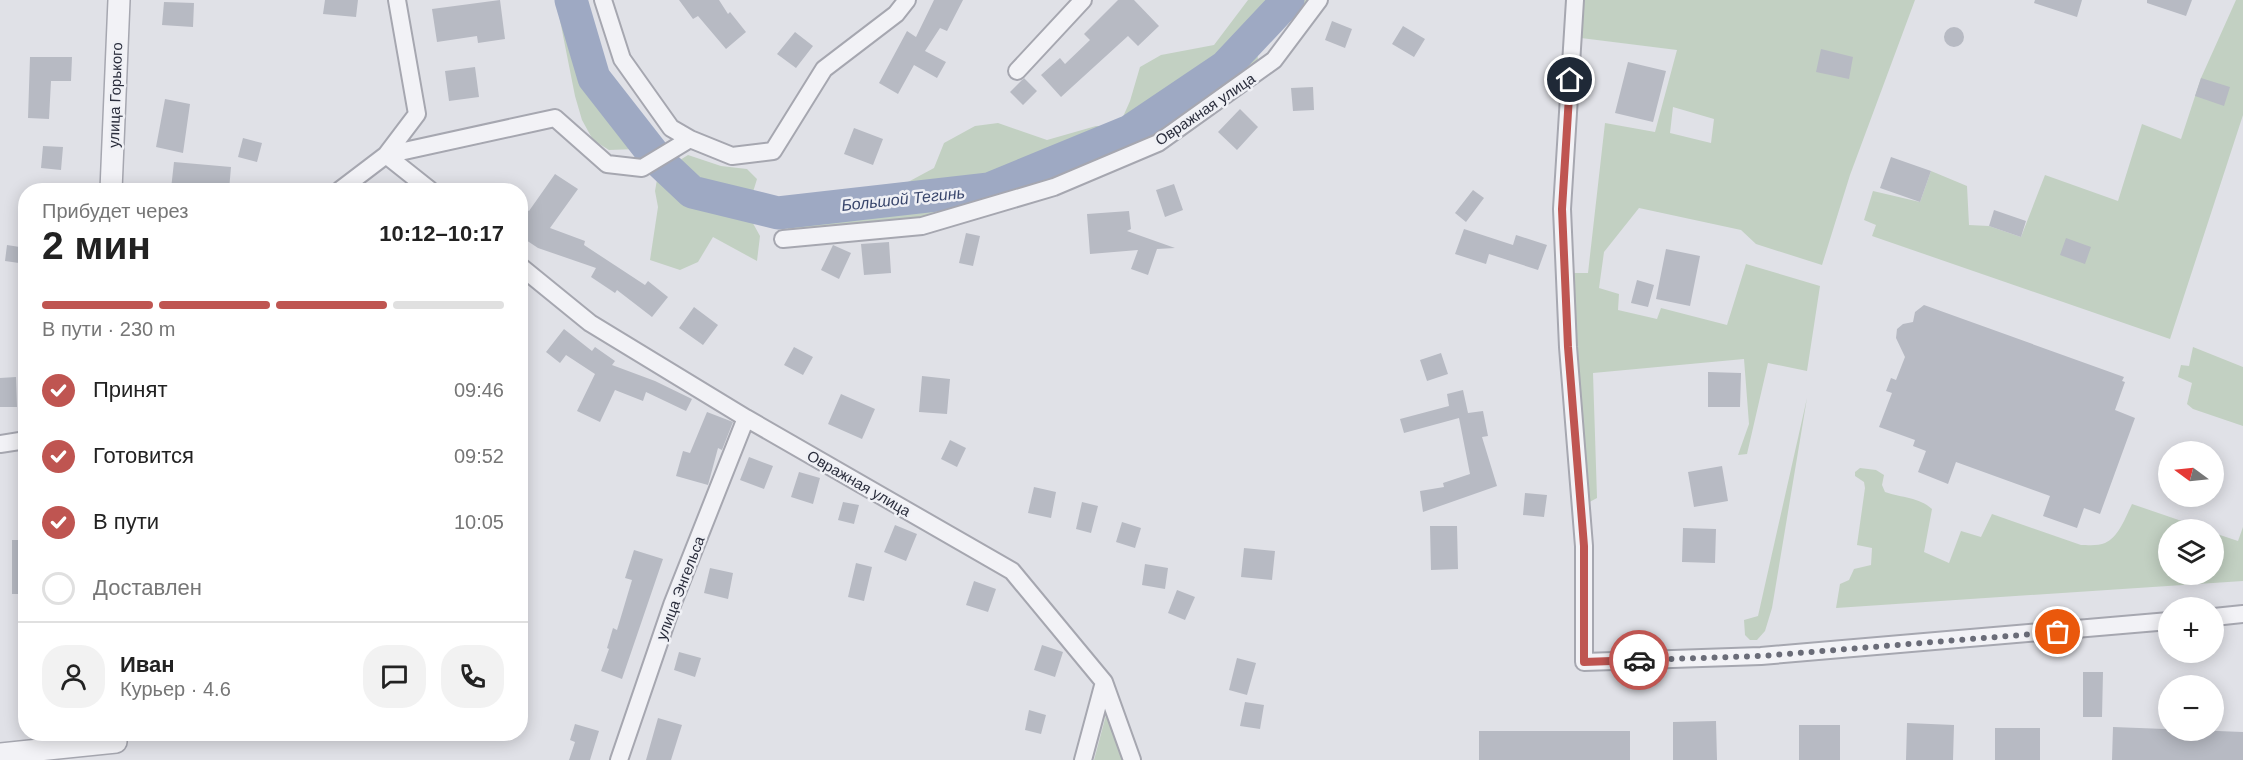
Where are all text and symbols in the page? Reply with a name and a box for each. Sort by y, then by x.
street label: улица Горького [105,42,125,148]
pin [1544,54,1595,105]
icon: home [1553,63,1586,96]
street label: Овражная улица [1152,69,1259,149]
water label: Большой Тегинь [840,184,966,214]
text: Прибудет через [42,200,188,222]
text: 10:12–10:17 [379,221,504,246]
text: 2 мин [42,224,151,267]
text: В пути · 230 m [42,318,175,340]
icon: check [42,374,75,407]
text: Принят [93,377,167,402]
text: 09:46 [454,379,504,401]
icon: check [42,440,75,473]
north arrow [2158,441,2224,507]
map controls [2158,441,2224,741]
text: Готовится [93,443,194,468]
text: 09:52 [454,445,504,467]
street label: Овражная улица [804,447,914,520]
icon: check [42,506,75,539]
text: В пути [93,509,159,534]
text: 10:05 [454,511,504,533]
button: layers [2158,519,2224,585]
street label: улица Энгельса [652,533,708,642]
text: Доставлен [93,575,202,600]
button: + [2158,597,2224,663]
pin [2032,606,2083,657]
icon: bag [2041,615,2074,648]
courier [1609,630,1669,690]
icon: car [1623,644,1656,677]
button: person [42,645,105,708]
button: chat [363,645,426,708]
button: phone [441,645,504,708]
text: Иван [120,652,175,677]
button: − [2158,675,2224,741]
text: Курьер · 4.6 [120,678,231,700]

